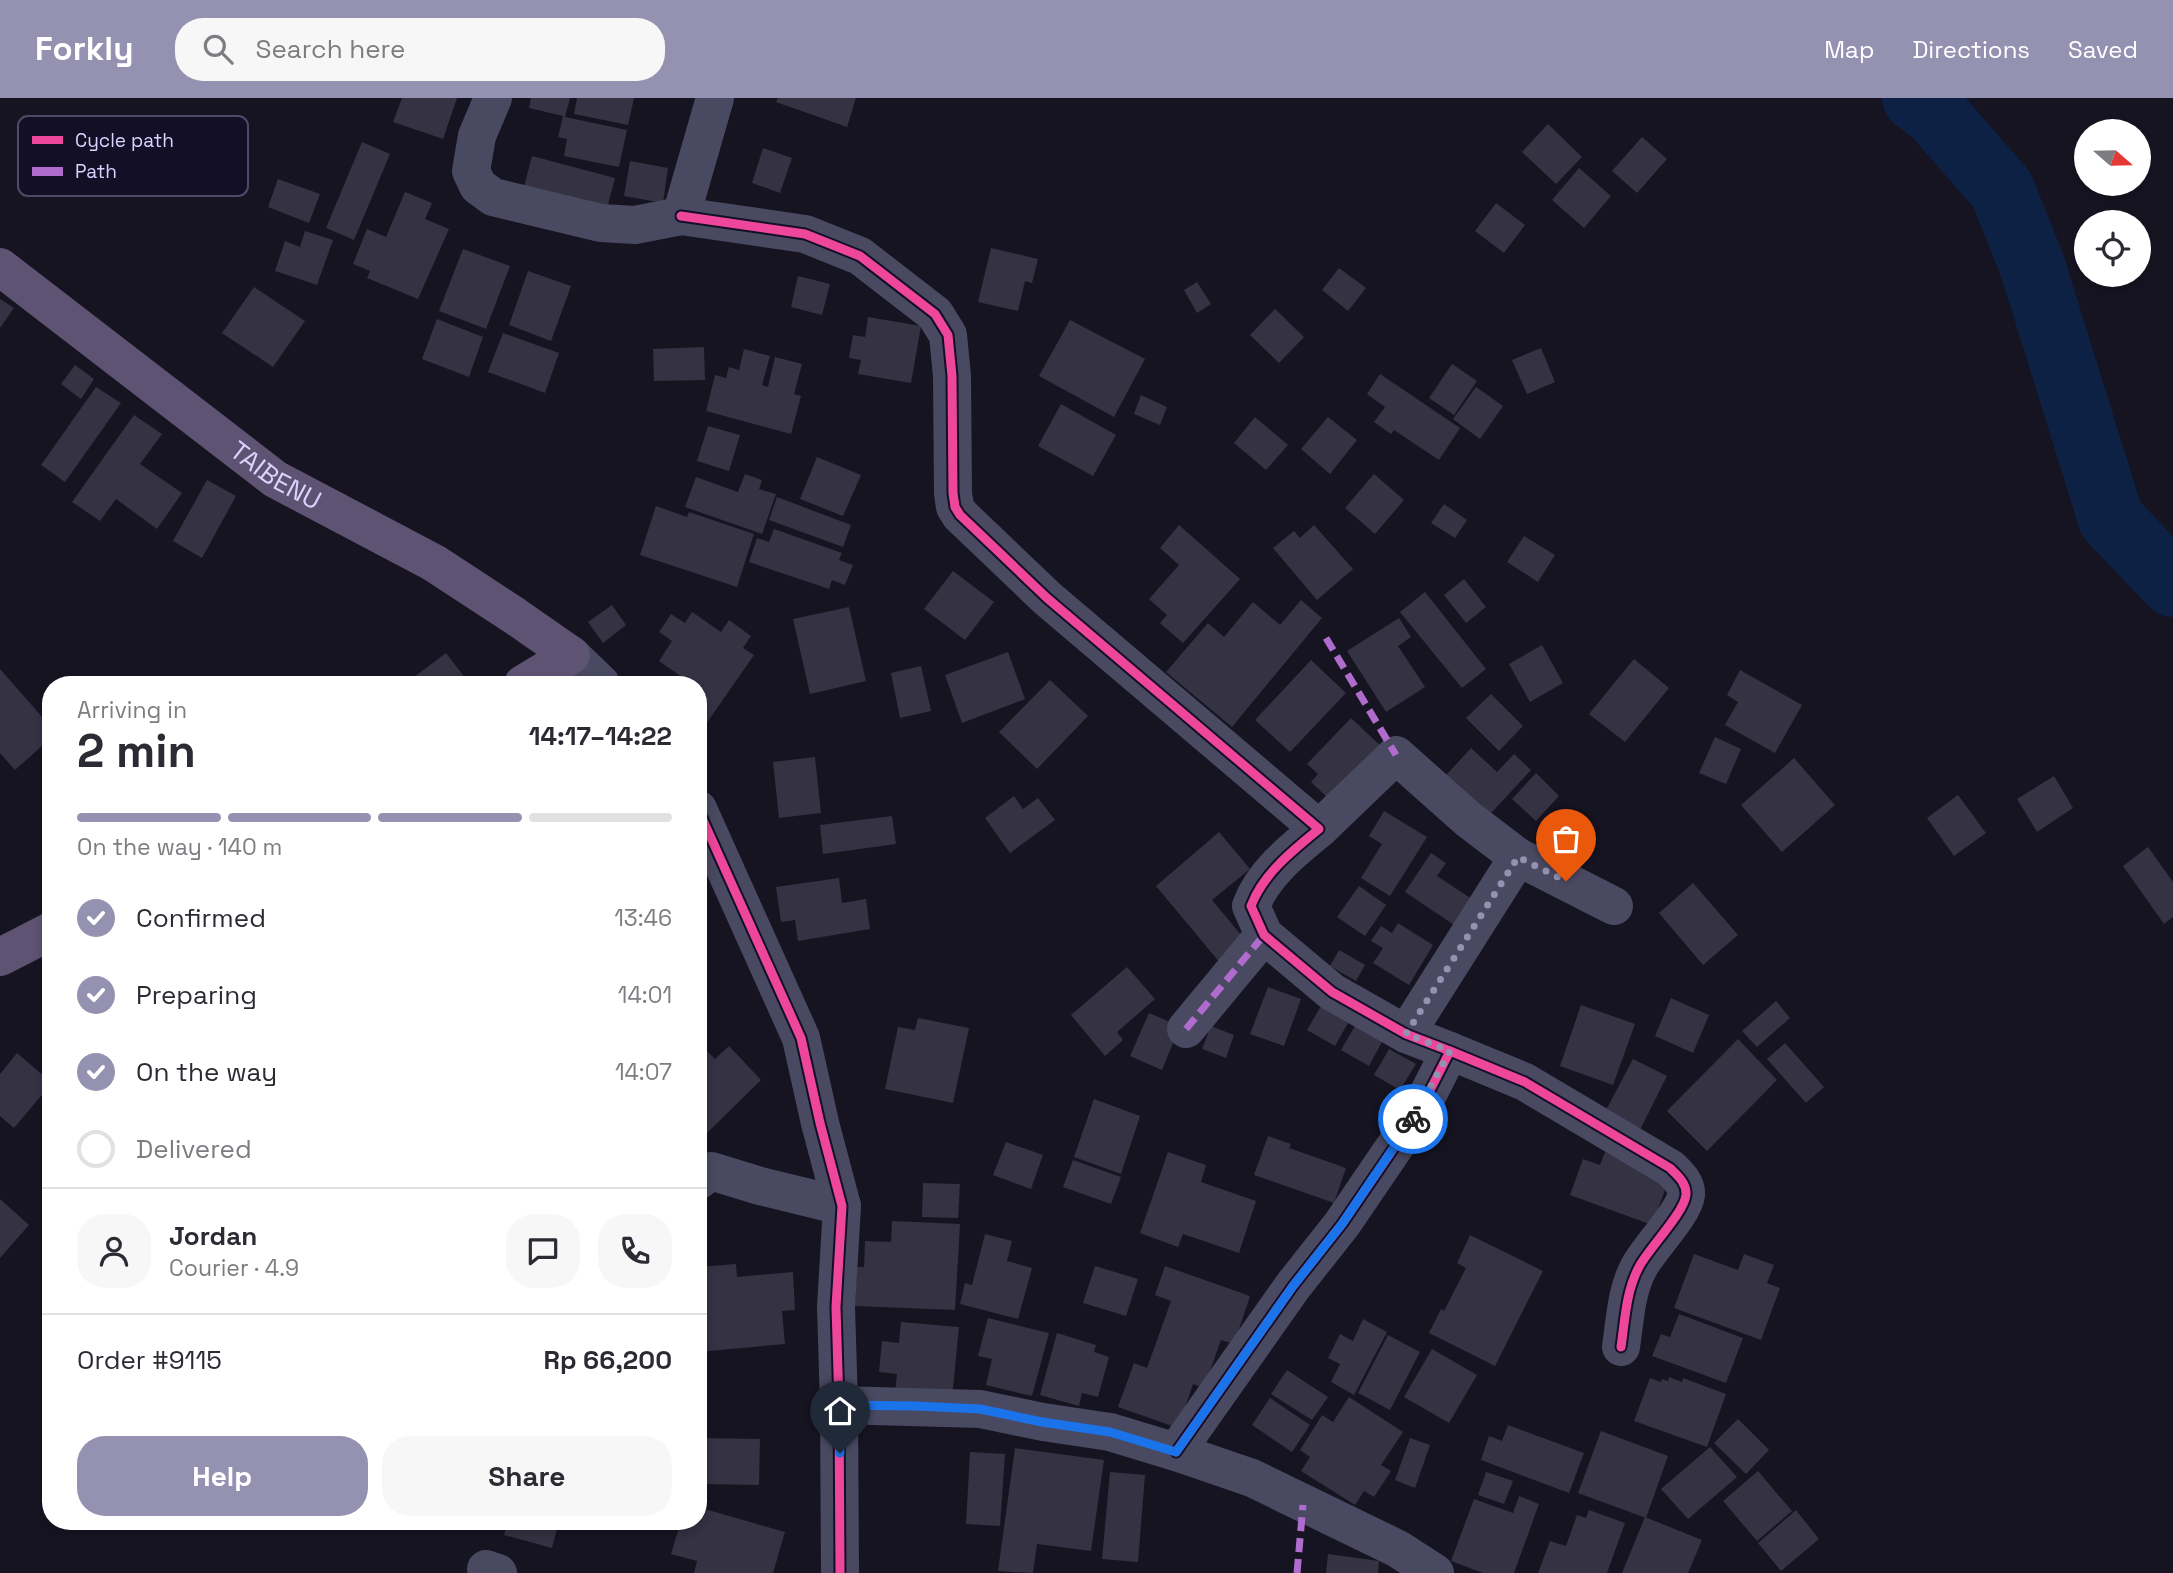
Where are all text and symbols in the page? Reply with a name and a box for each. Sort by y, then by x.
search box [175,18,665,81]
text: Forkly [35,28,133,70]
icon: search [199,30,237,68]
text: Search here [255,32,405,66]
text: Map [1824,34,1874,65]
text: Directions [1912,34,2030,65]
text: Saved [2068,34,2138,65]
legend [18,116,248,196]
north arrow [2074,119,2151,196]
map controls [2074,119,2151,287]
text: Cycle path [75,128,174,153]
text: Path [75,159,117,184]
button: locate [2074,210,2151,287]
street label: TAIBENU [223,433,327,517]
text: Arriving in [77,695,187,725]
text: 14:17–14:22 [529,719,672,753]
text: 2 min [77,722,196,780]
pin [1536,809,1596,881]
icon: bag [1547,820,1585,858]
text: On the way · 140 m [77,832,282,862]
icon: check [77,899,115,937]
text: Confirmed [136,901,266,935]
text: 13:46 [614,903,672,933]
icon: check [77,976,115,1014]
text: Preparing [136,978,257,1012]
text: 14:01 [618,980,672,1010]
icon: check [77,1053,115,1091]
text: On the way [136,1055,277,1089]
text: 14:07 [615,1057,672,1087]
courier [1378,1084,1448,1154]
icon: bike [1394,1100,1432,1138]
text: Delivered [136,1132,252,1166]
button: person [77,1214,151,1288]
button: chat [506,1214,580,1288]
button: phone [598,1214,672,1288]
text: Jordan [169,1219,257,1253]
text: Courier · 4.9 [169,1253,299,1283]
text: Order #9115 [77,1343,222,1377]
text: Rp 66,200 [544,1343,672,1377]
pin [810,1381,870,1453]
icon: home [821,1392,859,1430]
button: Help [77,1436,368,1516]
button: Share [382,1436,672,1516]

